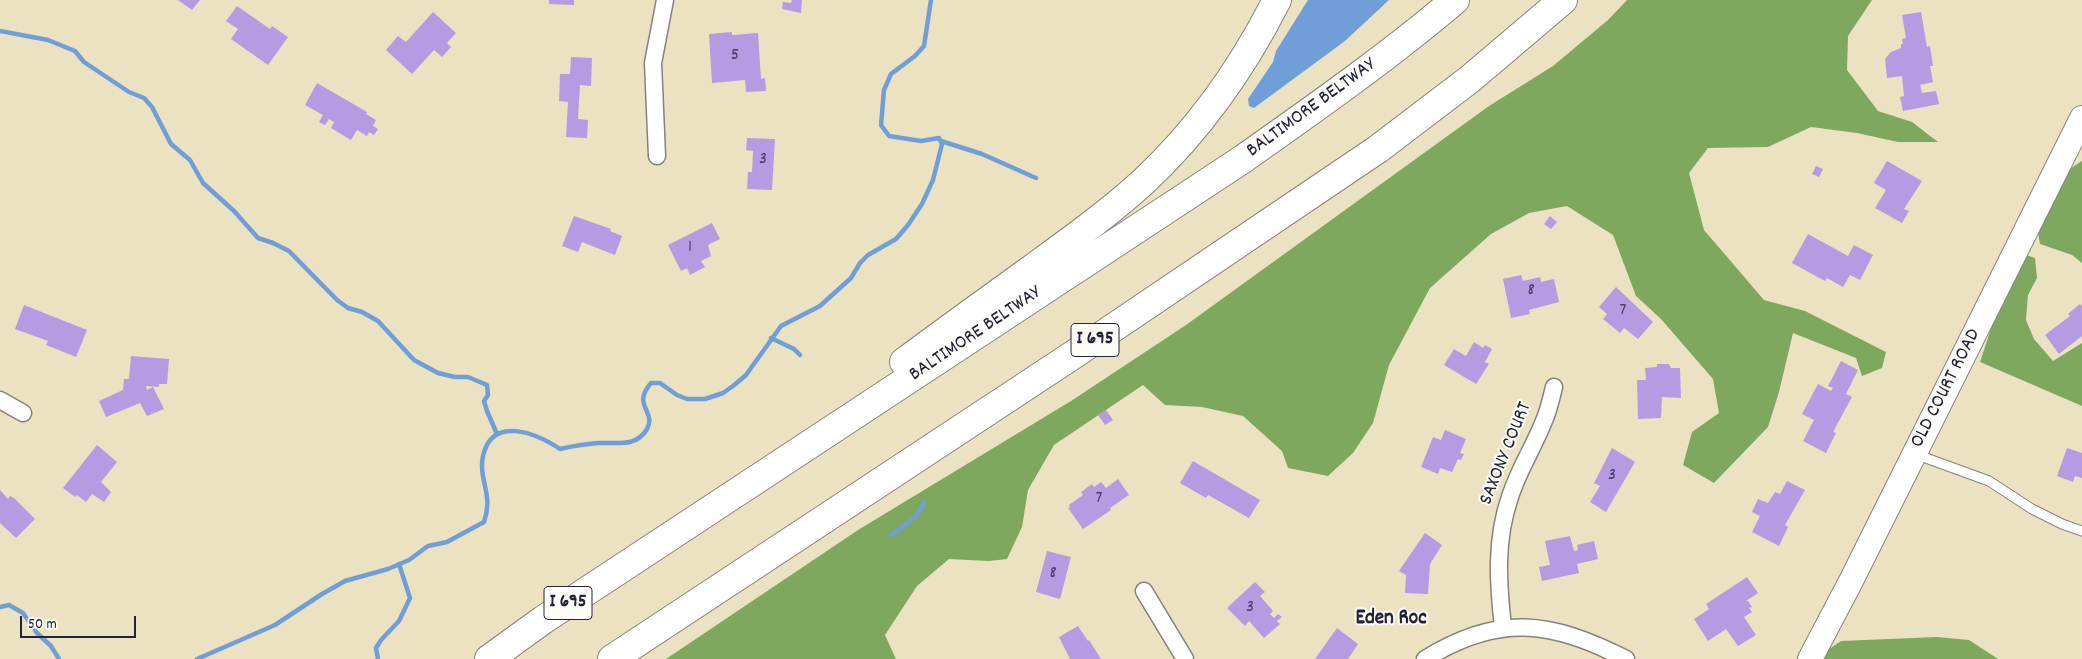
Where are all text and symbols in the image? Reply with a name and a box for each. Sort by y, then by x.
house number: 5 [731,46,739,68]
street label: BALTIMORE BELTWAY [1243,54,1381,164]
house number: 3 [759,150,767,172]
house number: 1 [688,238,692,260]
house number: 8 [1527,281,1535,303]
street label: BALTIMORE BELTWAY [906,282,1046,388]
house number: 7 [1620,301,1626,323]
road number: I 695 [1071,324,1119,356]
street label: OLD COURT ROAD [1907,325,1987,453]
street label: SAXONY COURT [1475,399,1539,509]
house number: 3 [1608,466,1616,488]
house number: 7 [1096,489,1102,511]
house number: 8 [1049,564,1057,586]
road number: I 695 [544,586,592,620]
house number: 3 [1246,598,1254,620]
scale bar [22,606,139,638]
district label: Eden Roc [1355,607,1427,633]
text: 50 m [28,614,57,636]

